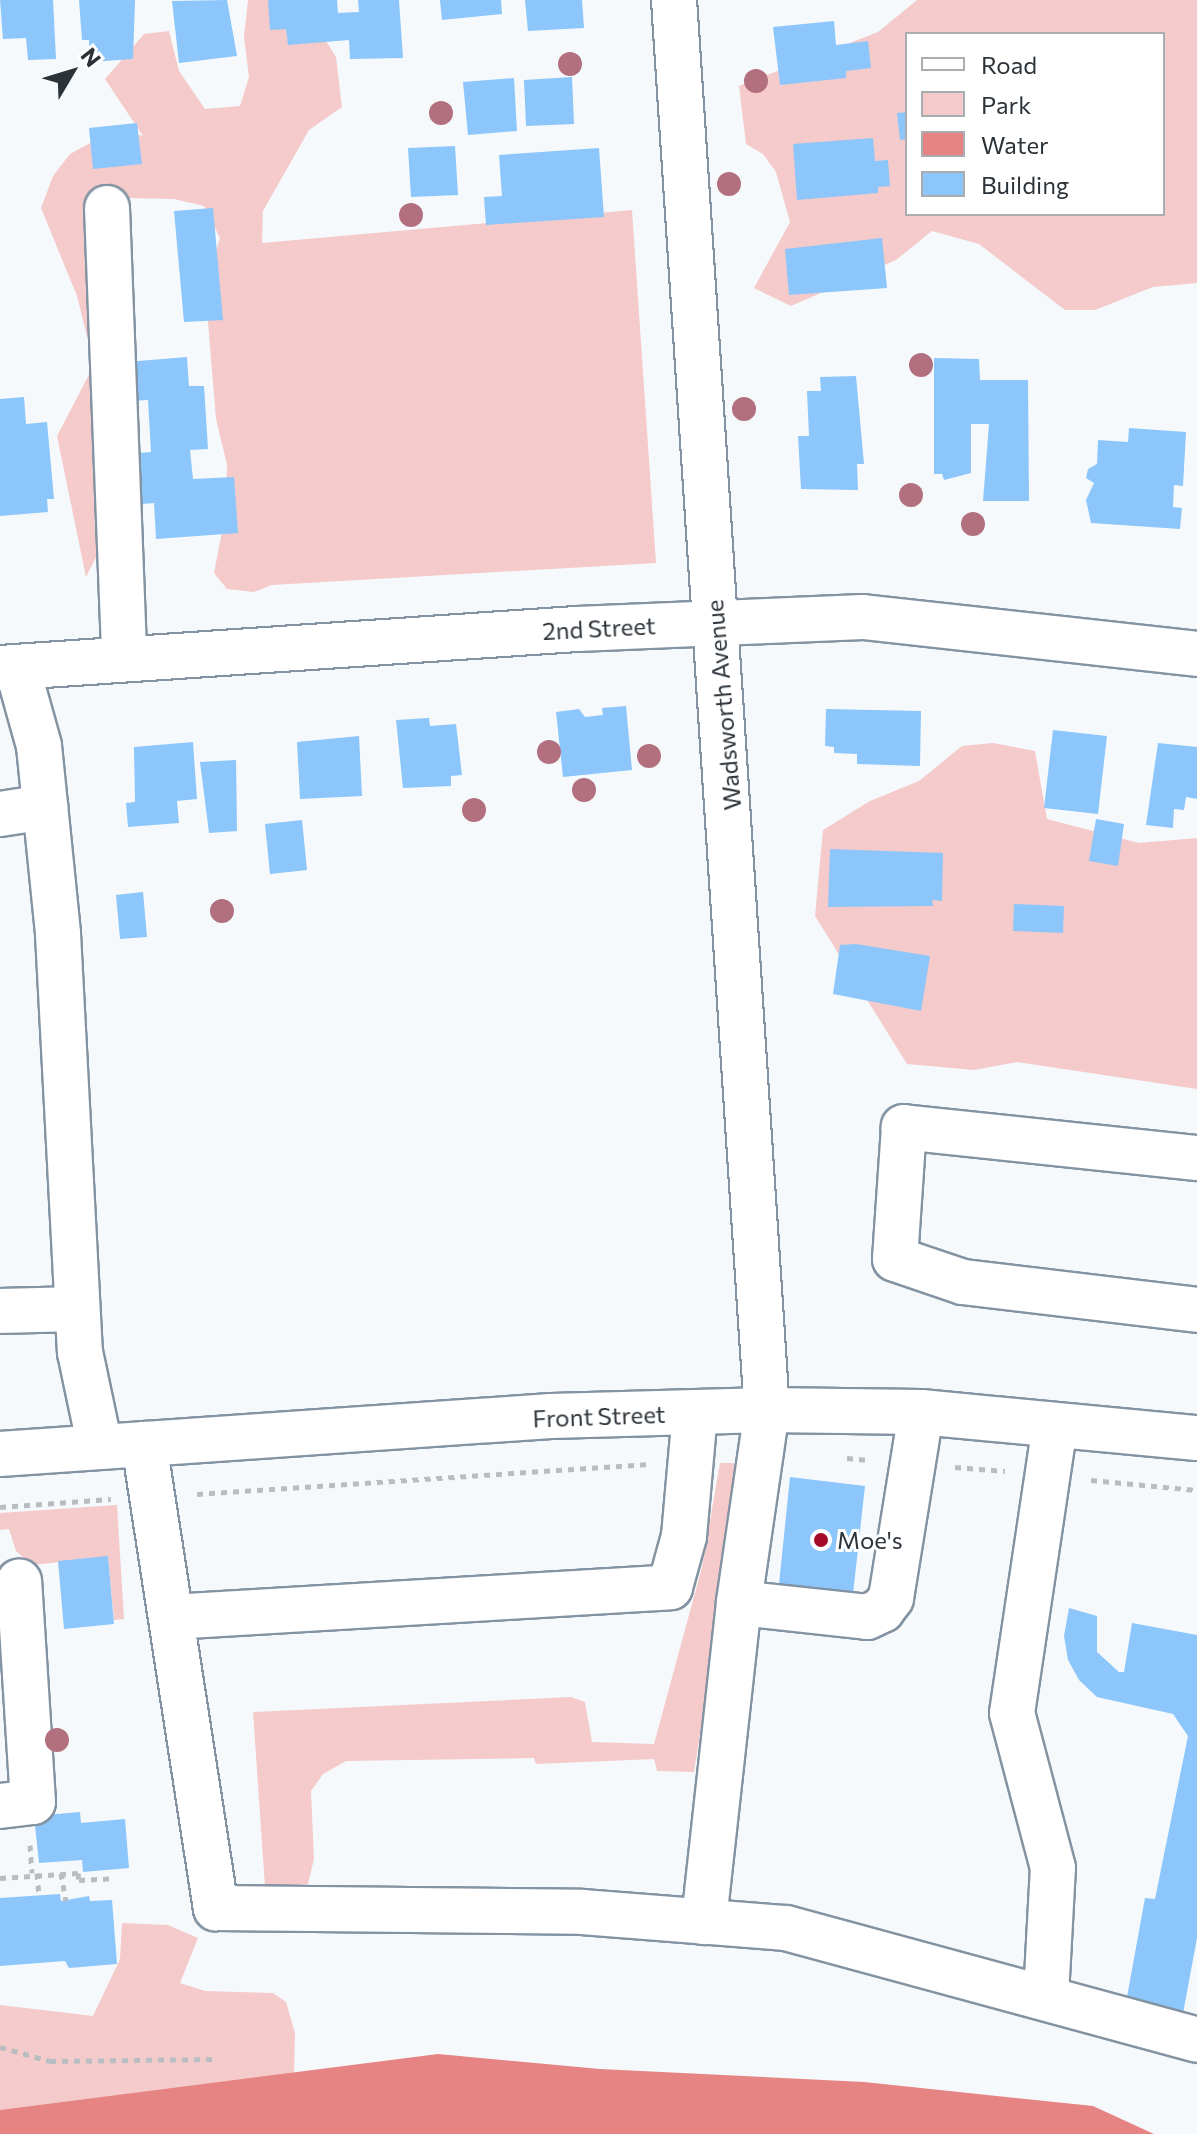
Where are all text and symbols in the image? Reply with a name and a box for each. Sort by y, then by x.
north arrow [32,32,112,112]
legend [905,32,1165,216]
text: N [76,42,107,72]
text: Road [981,50,1037,79]
text: Park [981,90,1031,119]
text: Water [981,130,1049,159]
text: Building [981,170,1069,199]
street label: Wadsworth Avenue [699,599,747,811]
street label: 2nd Street [542,611,656,645]
street label: Front Street [532,1399,666,1433]
place label: Moe's [837,1526,903,1554]
marker: Moe's [812,1531,830,1549]

